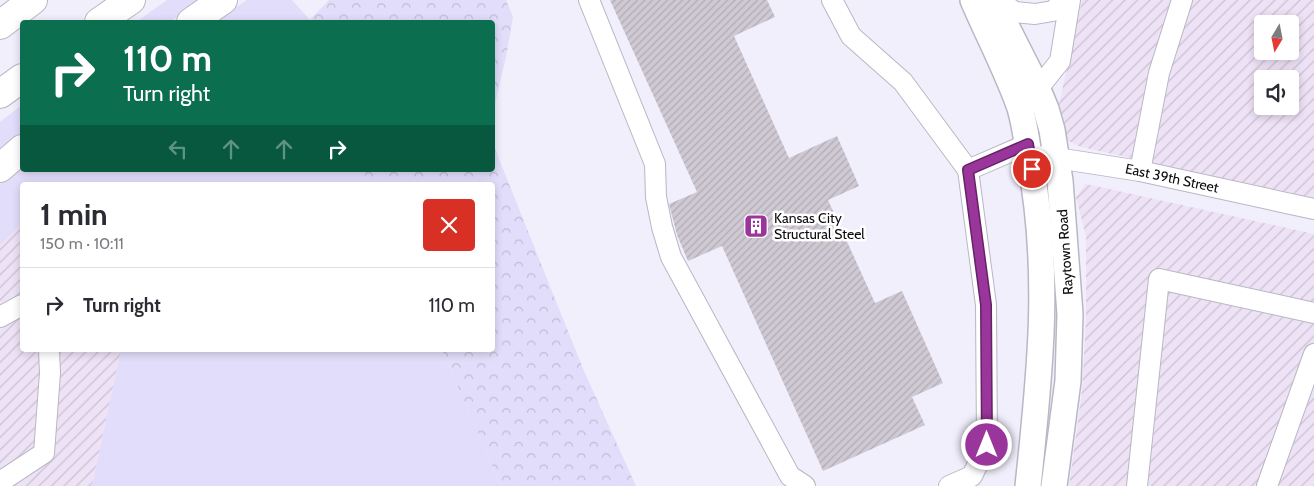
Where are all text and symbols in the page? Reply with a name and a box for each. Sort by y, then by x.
north arrow [1254,15,1299,60]
map controls [1254,15,1299,115]
text: 110 m [123,37,212,80]
icon: right [40,40,105,105]
button: sound [1254,70,1299,115]
text: Turn right [123,80,210,107]
icon: left [164,135,192,163]
icon: ahead [217,135,245,163]
icon: ahead [270,135,298,163]
icon: right [323,135,351,163]
pin [1011,148,1053,190]
icon: arrive [1018,155,1046,183]
street label: East 39th Street [1124,159,1221,197]
text: 1 min [40,196,108,233]
button: close [423,199,475,251]
place label: Kansas City Structural Steel [774,209,865,243]
street label: Raytown Road [1053,209,1077,295]
building icon: Kansas City Structural Steel [743,213,769,239]
text: 150 m · 10:11 [40,234,124,253]
icon: right [40,291,68,319]
text: Turn right [83,294,161,317]
text: 110 m [428,294,475,317]
position arrow [960,418,1012,470]

